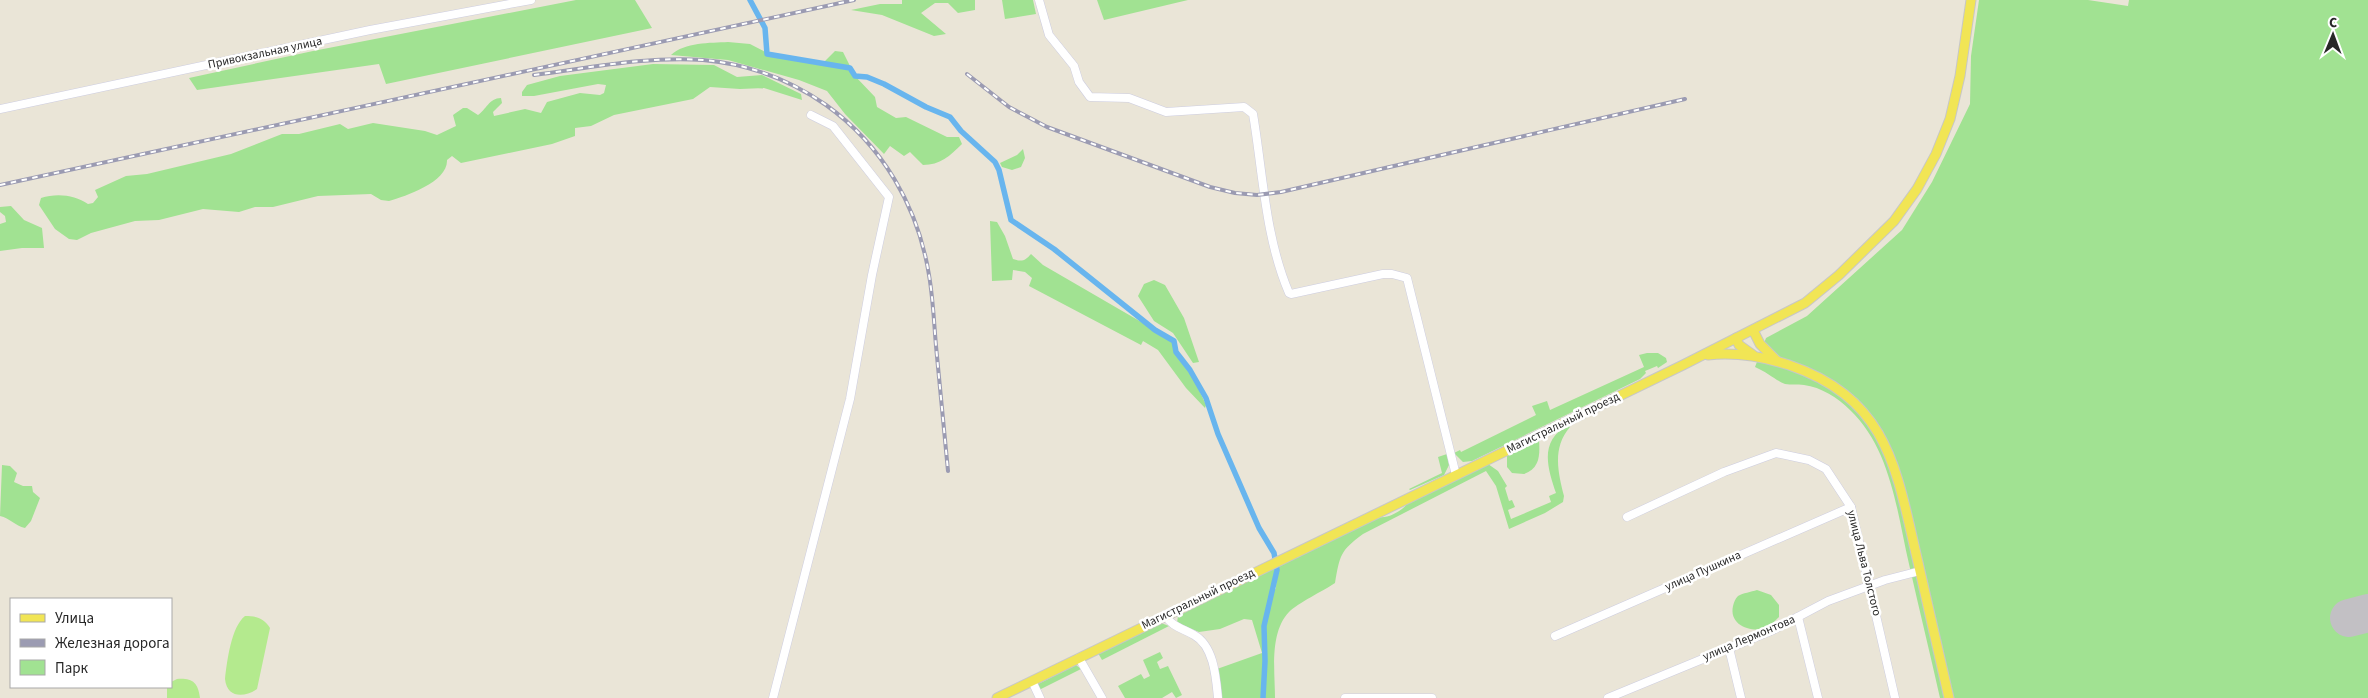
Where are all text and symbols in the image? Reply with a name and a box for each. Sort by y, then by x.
north arrow [2308,10,2358,60]
text: С [2329,13,2337,33]
street label: Привокзальная улица [206,33,324,73]
street label: Магистральный проезд [1504,388,1623,458]
street label: улица Льва Толстого [1843,508,1885,618]
street label: улица Пушкина [1662,547,1744,595]
street label: Магистральный проезд [1139,564,1258,634]
legend [10,598,172,688]
text: Улица [55,608,94,629]
street label: улица Лермонтова [1700,611,1798,665]
text: Железная дорога [55,633,170,654]
text: Парк [55,658,89,679]

